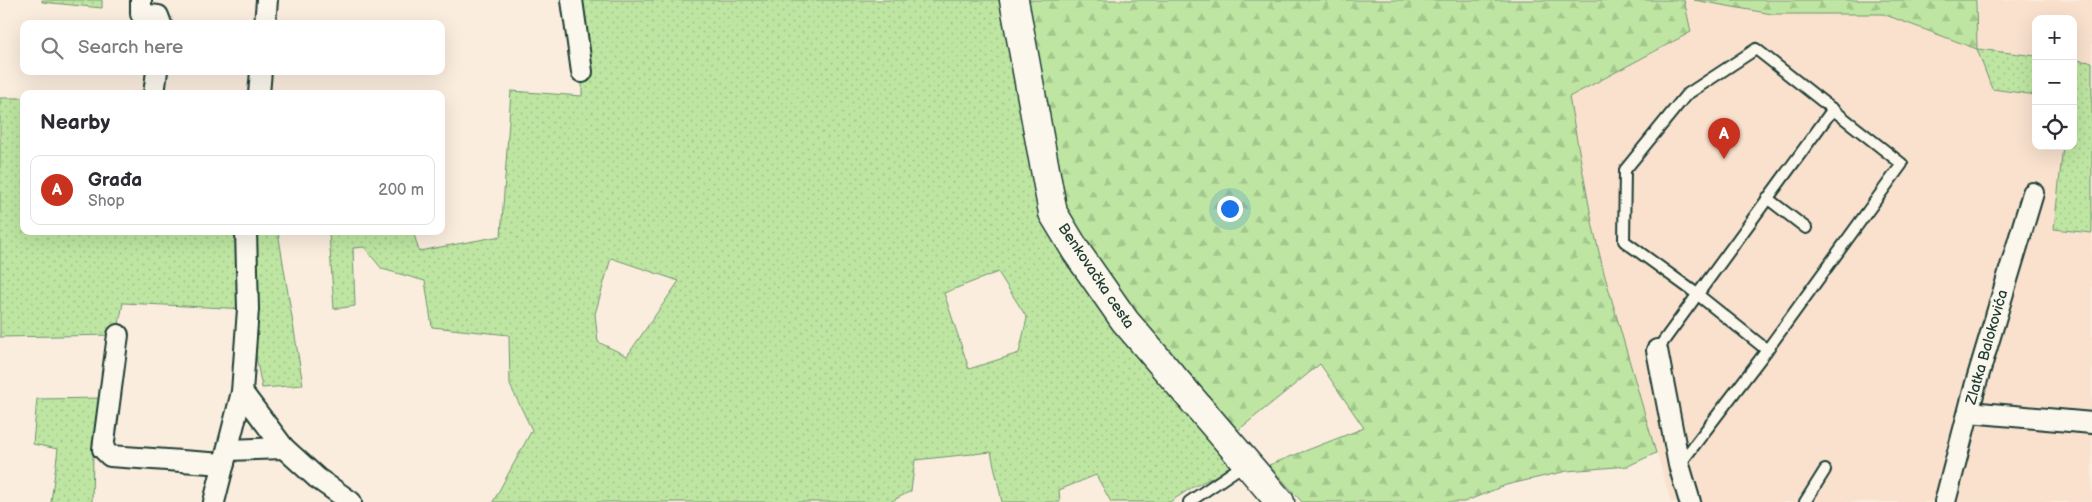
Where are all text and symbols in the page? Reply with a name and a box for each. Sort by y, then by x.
map controls [2032,15,2077,150]
button: + [2032,15,2077,60]
search box [20,20,445,75]
icon: search [38,34,66,62]
text: Search here [78,36,183,59]
button: − [2032,60,2077,105]
button: locate [2032,105,2077,150]
text: Nearby [40,110,110,135]
pin: A [1708,118,1740,159]
text: Građa [88,169,142,192]
text: A [52,181,62,200]
text: 200 m [378,181,424,200]
text: Shop [88,192,125,211]
your location [1217,196,1243,222]
street label: Benkovačka cesta [1054,220,1138,332]
street label: Zlatka Balokovića [1961,287,2012,408]

